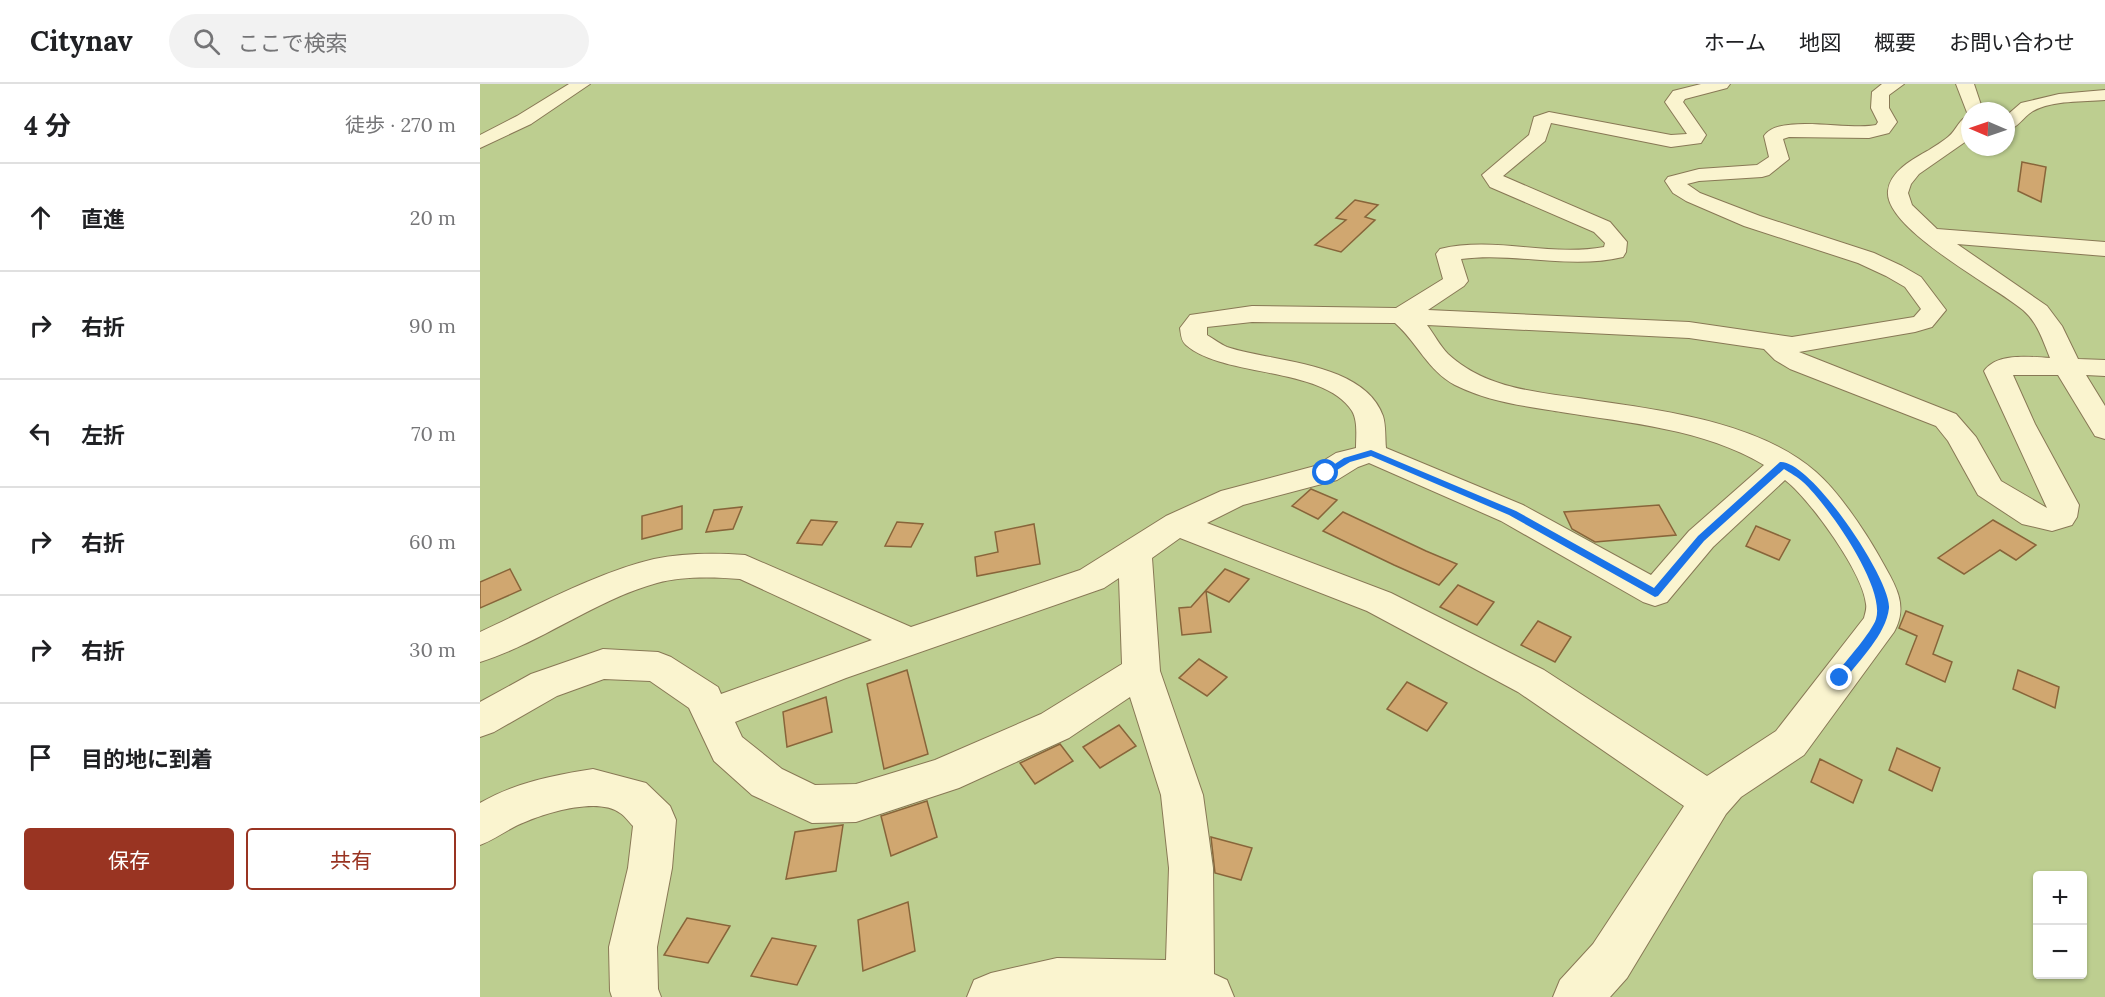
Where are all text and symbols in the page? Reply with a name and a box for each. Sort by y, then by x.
search box [169,14,589,68]
text: Citynav [30,23,133,59]
icon: search [190,25,223,58]
text: ここで検索 [238,29,348,57]
text: ホーム [1704,29,1766,56]
text: 地図 [1799,29,1841,56]
text: 概要 [1874,29,1916,56]
text: お問い合わせ [1949,29,2075,56]
north arrow [1961,102,2015,156]
text: 4 分 [24,109,71,142]
text: 徒歩 · 270 m [345,112,456,137]
icon: ahead [24,201,57,234]
text: 直進 [81,205,125,233]
text: 20 m [410,205,456,230]
icon: right [24,309,57,342]
text: 右折 [81,313,125,341]
text: 90 m [409,313,456,338]
icon: left [24,417,57,450]
text: 左折 [81,421,125,449]
text: 70 m [411,421,456,446]
route start [1312,459,1338,485]
icon: right [24,525,57,558]
text: 右折 [81,529,125,557]
text: 60 m [409,529,456,554]
icon: right [24,633,57,666]
text: 右折 [81,637,125,665]
text: 30 m [409,637,456,662]
route end [1826,664,1852,690]
icon: arrive [24,741,57,774]
text: 目的地に到着 [81,745,213,773]
button: 保存 [24,828,234,890]
button: 共有 [246,828,456,890]
map controls [2033,871,2087,979]
button: + [2033,871,2087,925]
button: − [2033,925,2087,979]

